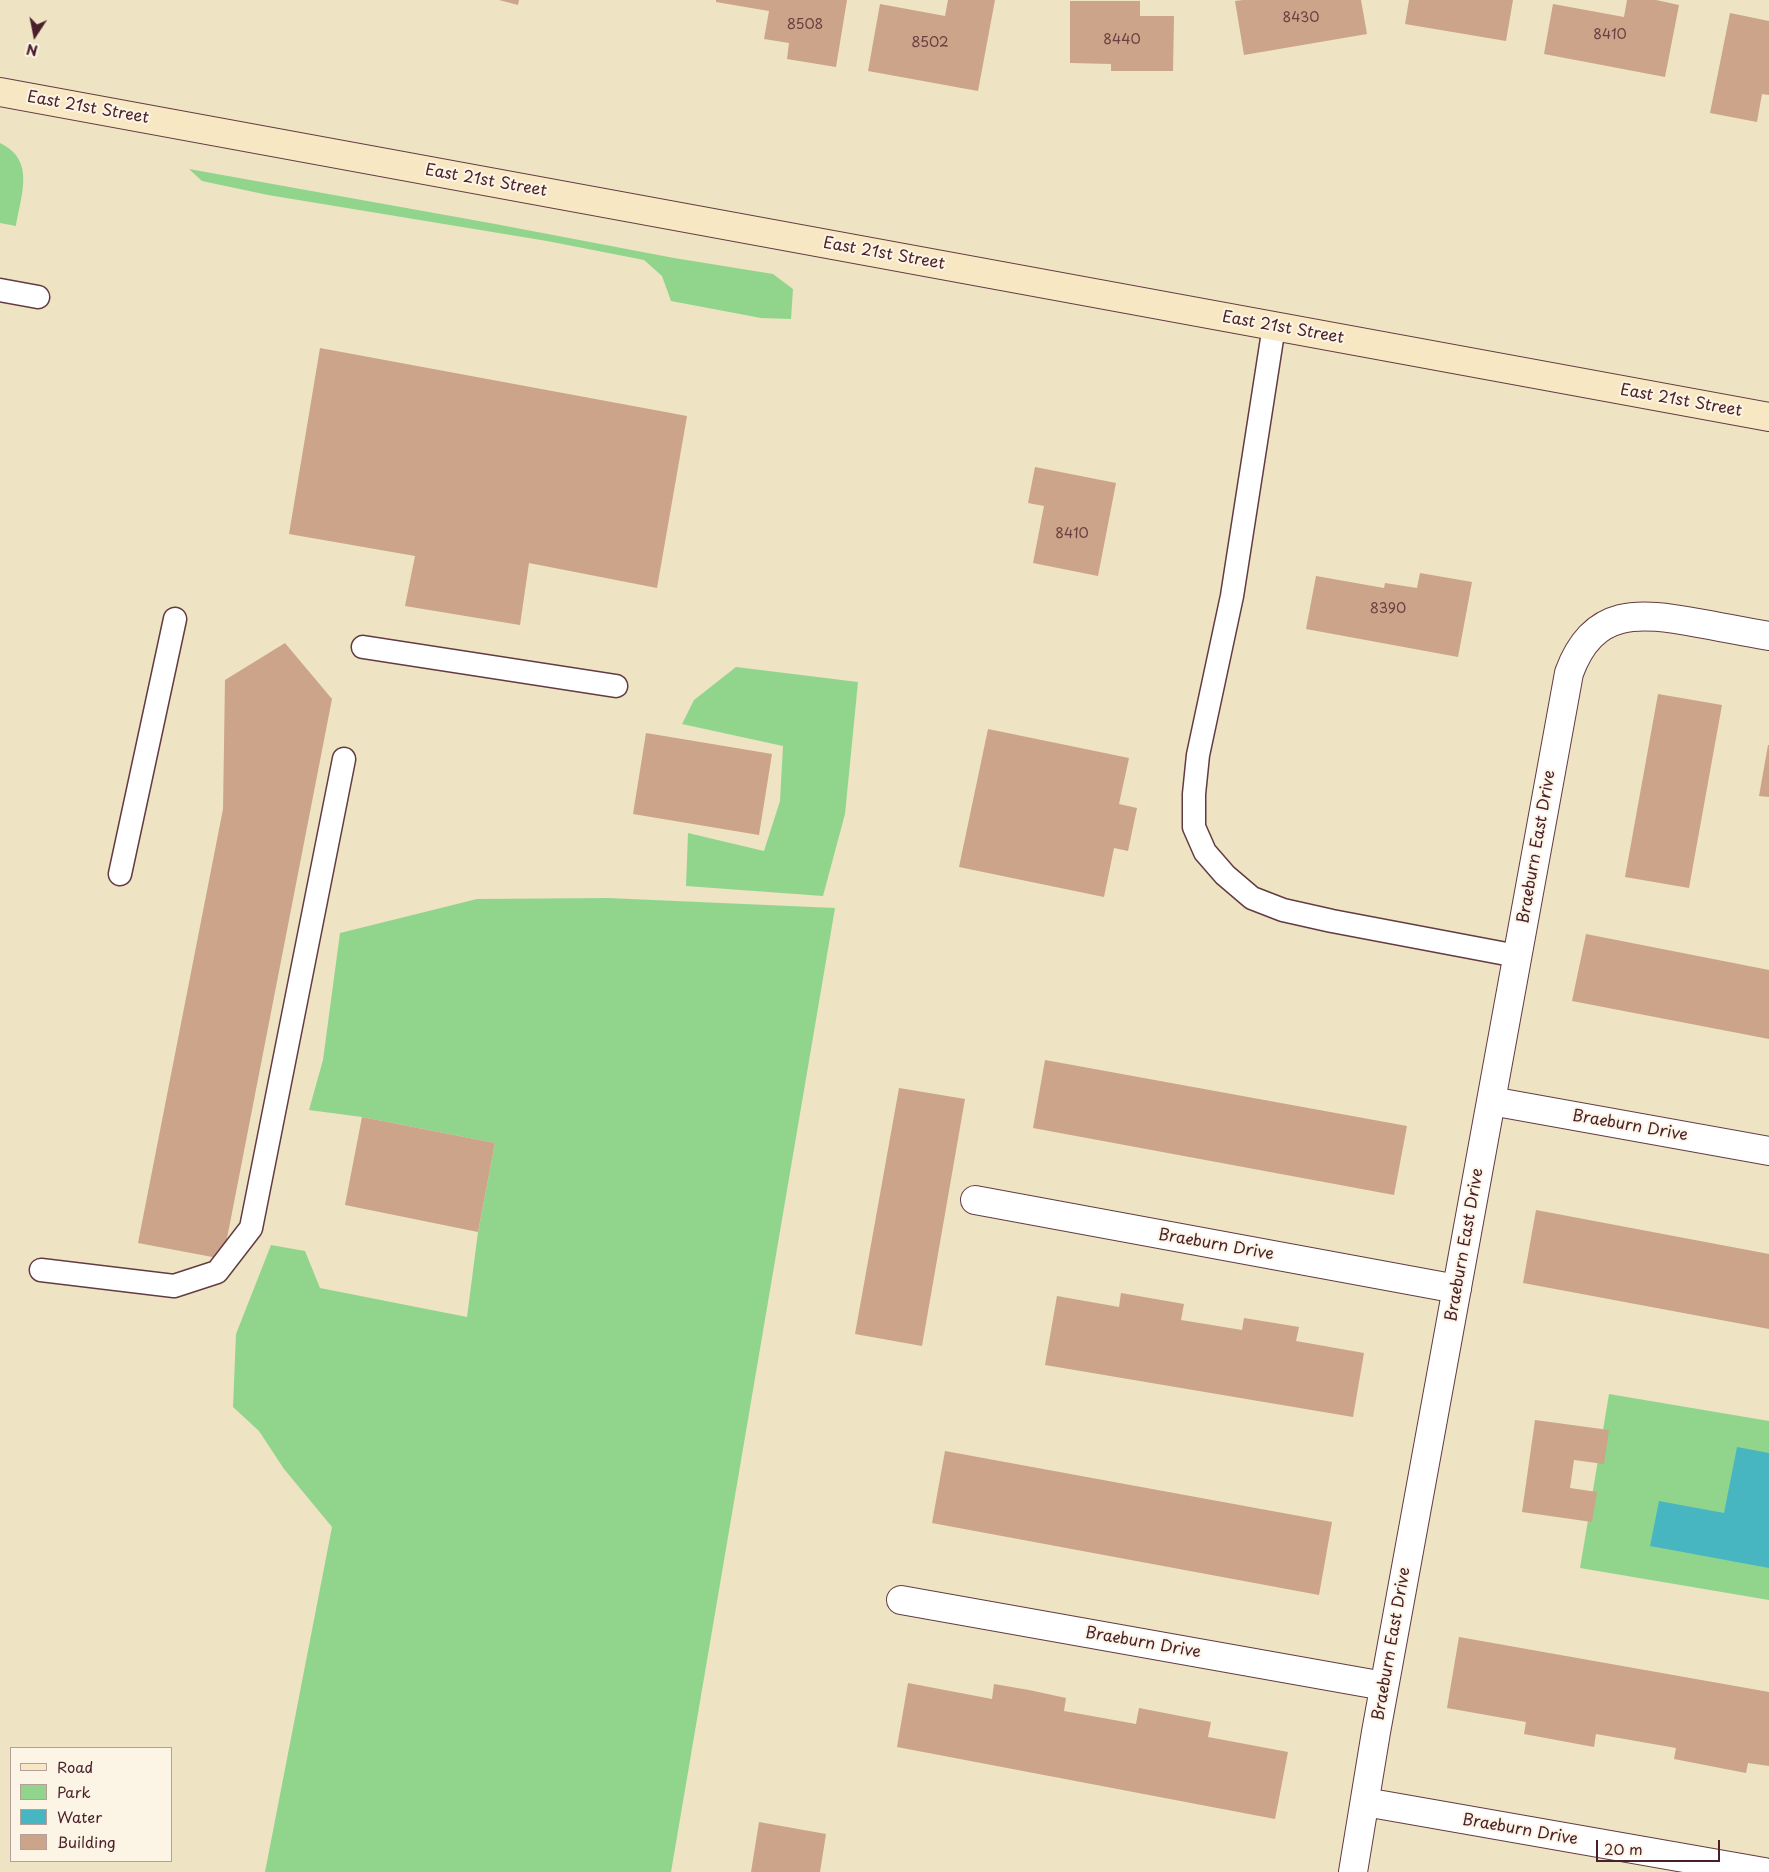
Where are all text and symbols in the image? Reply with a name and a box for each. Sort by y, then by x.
north arrow [10,10,60,60]
house number: 8430 [1282,10,1320,26]
house number: 8508 [787,17,823,33]
house number: 8410 [1593,27,1627,43]
house number: 8440 [1103,32,1141,48]
house number: 8502 [911,35,949,51]
text: N [25,39,39,62]
street label: East 21st Street [26,88,150,128]
street label: East 21st Street [424,161,548,201]
street label: East 21st Street [822,234,946,274]
street label: East 21st Street [1221,308,1345,348]
street label: East 21st Street [1619,381,1743,421]
house number: 8410 [1055,526,1089,542]
house number: 8390 [1370,601,1406,617]
street label: Braeburn East Drive [1514,769,1560,925]
street label: Braeburn Drive [1571,1106,1689,1146]
street label: Braeburn East Drive [1442,1167,1488,1323]
street label: Braeburn Drive [1157,1225,1275,1265]
street label: Braeburn East Drive [1369,1566,1415,1722]
street label: Braeburn Drive [1084,1623,1202,1663]
legend [10,1747,172,1862]
text: Road [57,1755,93,1778]
text: Park [57,1780,91,1803]
text: Water [57,1805,102,1828]
street label: Braeburn Drive [1461,1810,1579,1850]
text: Building [57,1830,116,1853]
scale bar [1599,1830,1723,1862]
text: 20 m [1604,1837,1643,1860]

